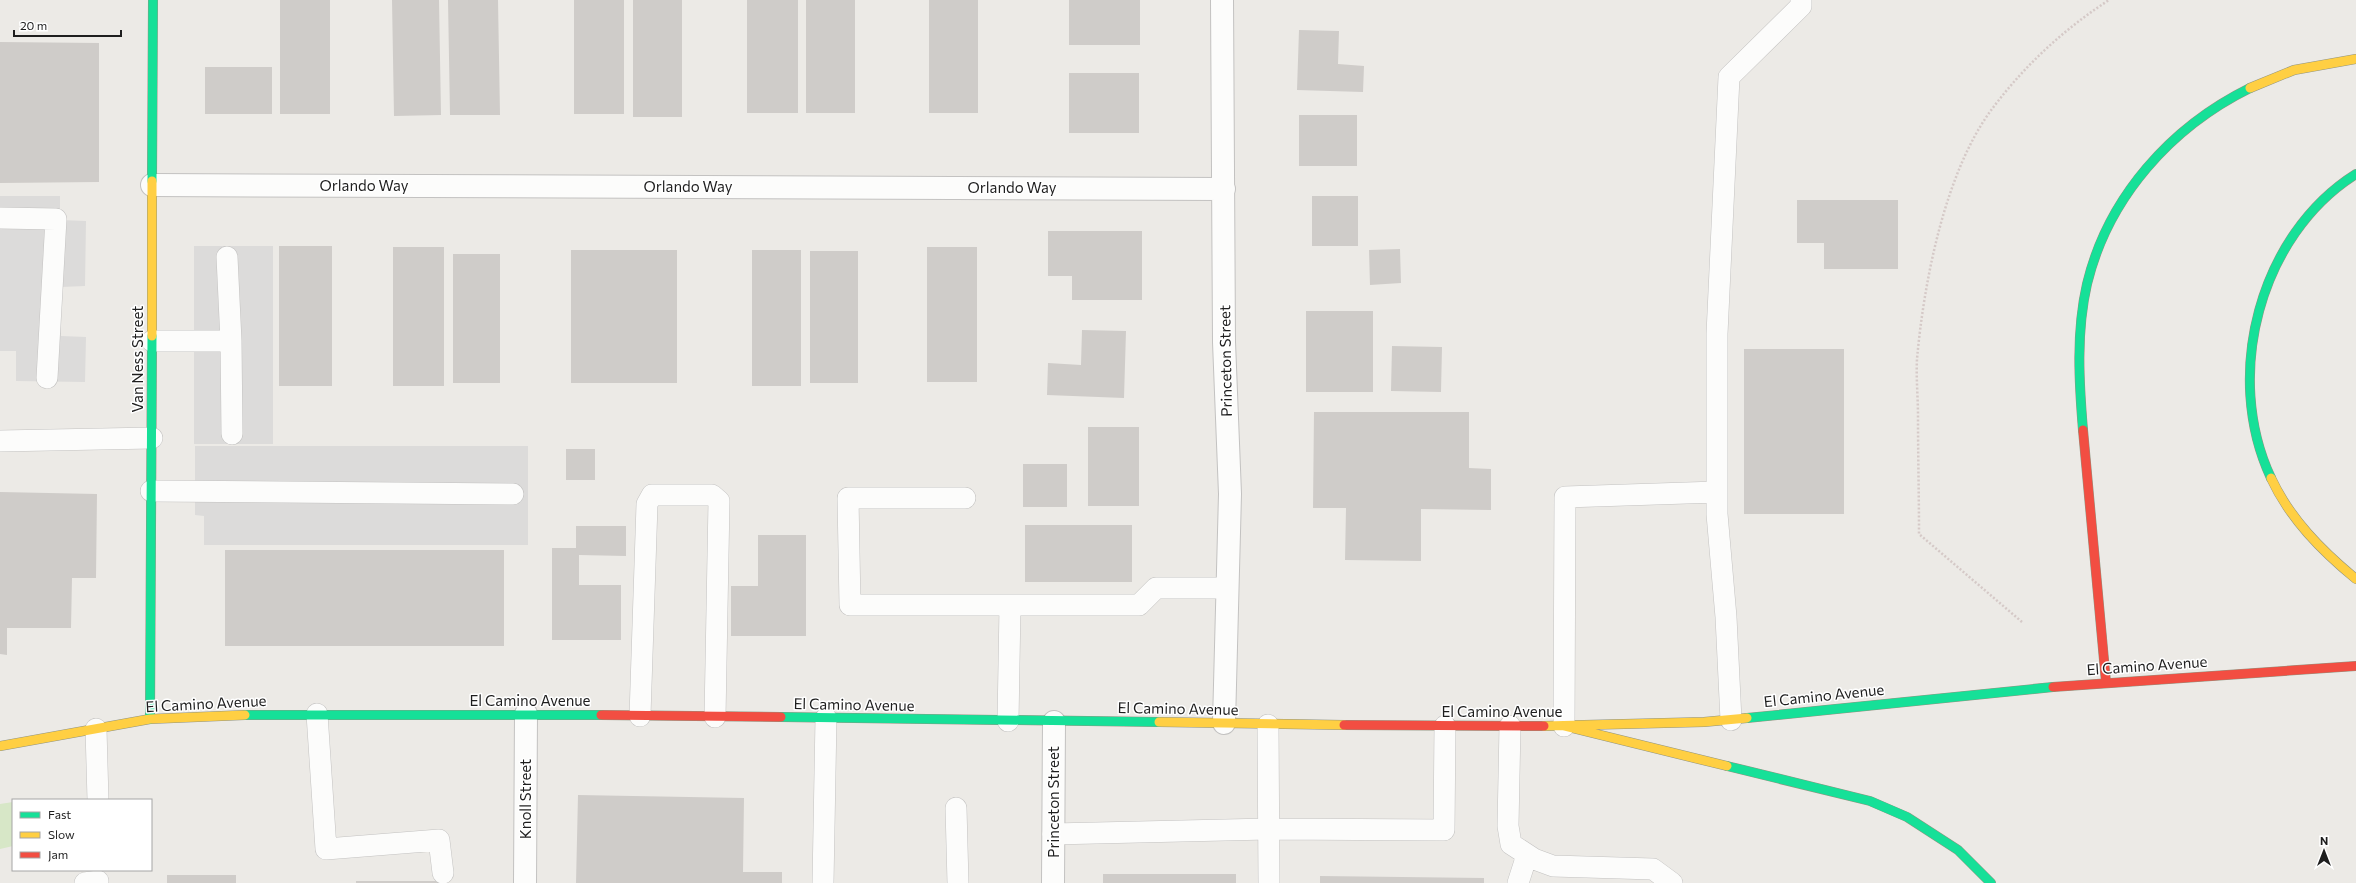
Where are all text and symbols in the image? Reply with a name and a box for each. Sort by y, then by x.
scale bar [14,12,121,38]
text: 20 m [20,18,47,32]
street label: Orlando Way [320,176,409,194]
street label: Orlando Way [644,177,733,195]
street label: Orlando Way [968,178,1057,196]
street label: Princeton Street [1215,305,1235,417]
street label: Van Ness Street [128,306,146,412]
street label: El Camino Avenue [2086,652,2208,678]
street label: El Camino Avenue [1763,680,1885,710]
street label: El Camino Avenue [145,691,267,715]
street label: El Camino Avenue [469,691,591,709]
street label: El Camino Avenue [793,694,915,714]
street label: El Camino Avenue [1117,698,1239,718]
street label: El Camino Avenue [1441,702,1563,720]
street label: Princeton Street [1044,746,1062,858]
street label: Knoll Street [516,759,534,839]
legend [12,799,152,871]
text: Fast [48,807,71,821]
text: Slow [48,827,75,841]
north arrow [2304,831,2344,871]
text: N [2320,834,2328,847]
text: Jam [48,847,68,862]

